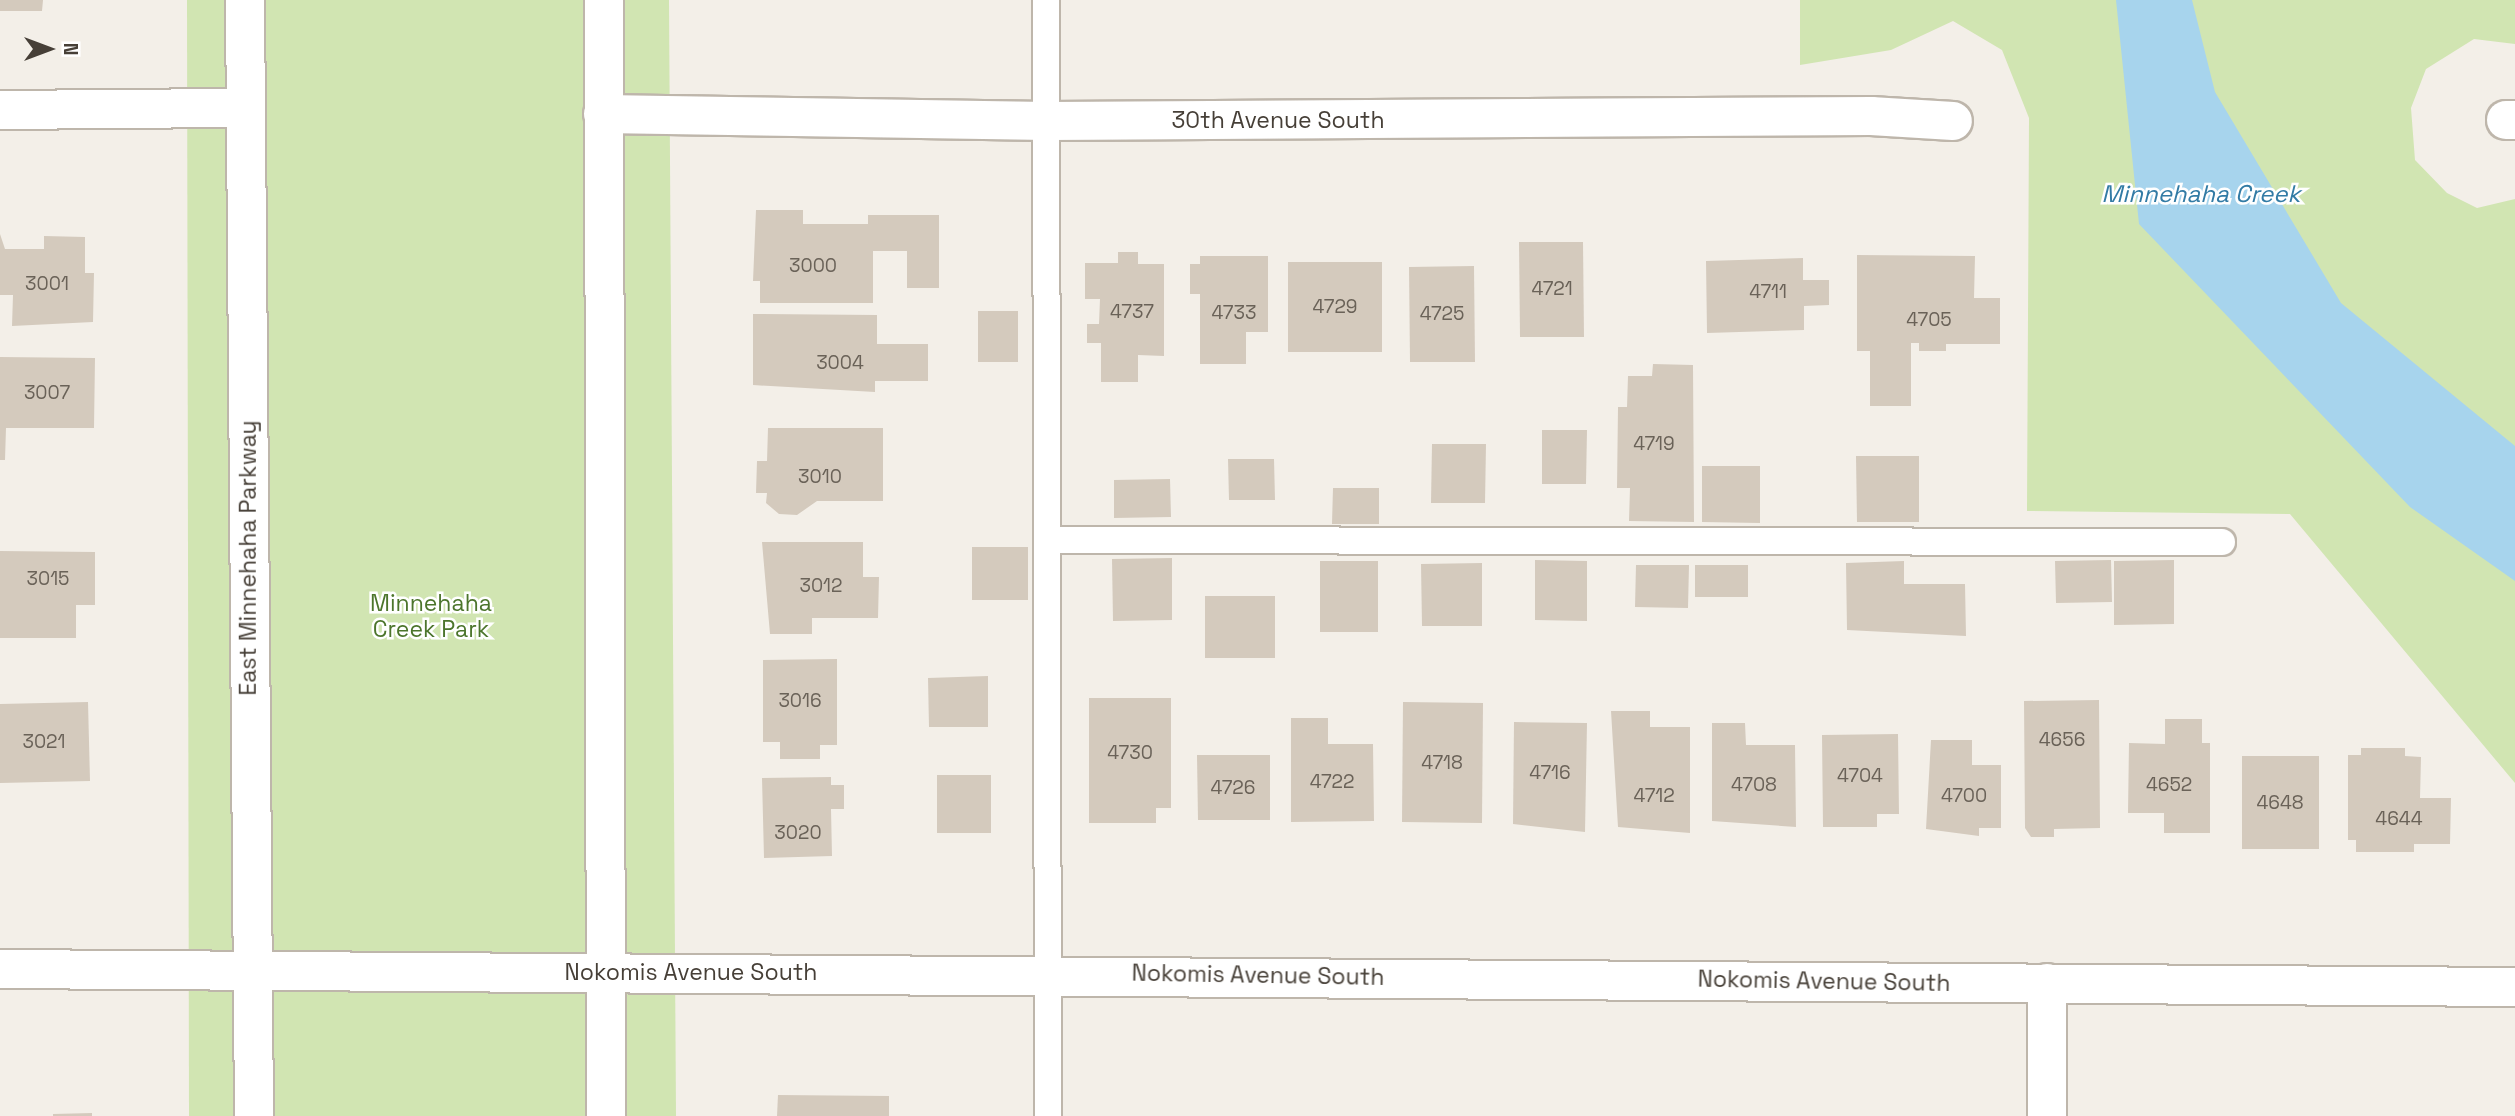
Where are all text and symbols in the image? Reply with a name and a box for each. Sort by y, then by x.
north arrow [14,14,84,84]
text: N [58,43,83,55]
street label: 30th Avenue South [1171,106,1385,134]
water label: Minnehaha Creek [2102,180,2300,208]
house number: 3000 [789,255,837,277]
house number: 3001 [25,273,69,295]
house number: 4721 [1531,278,1573,300]
house number: 4711 [1749,281,1787,303]
house number: 4729 [1313,296,1357,318]
house number: 4737 [1110,301,1154,323]
house number: 4733 [1212,302,1256,324]
house number: 4725 [1420,303,1464,325]
house number: 4705 [1906,309,1952,331]
house number: 3004 [816,352,864,374]
house number: 3007 [24,382,70,404]
street label: East Minnehaha Parkway [234,420,262,696]
house number: 4719 [1633,433,1675,455]
house number: 3010 [798,466,842,488]
house number: 3015 [27,568,69,590]
house number: 3012 [799,575,843,597]
park label: Minnehaha Creek Park [370,589,492,643]
house number: 3016 [778,690,822,712]
house number: 4656 [2039,729,2085,751]
house number: 3021 [22,731,66,753]
house number: 4730 [1107,742,1153,764]
house number: 4718 [1421,752,1463,774]
house number: 4716 [1529,762,1571,784]
house number: 4704 [1837,765,1883,787]
house number: 4722 [1310,771,1354,793]
house number: 4708 [1731,774,1777,796]
house number: 4652 [2146,774,2192,796]
house number: 4726 [1211,777,1255,799]
house number: 4712 [1633,785,1675,807]
house number: 4700 [1941,785,1987,807]
house number: 4648 [2256,792,2304,814]
house number: 4644 [2375,808,2423,830]
house number: 3020 [774,822,822,844]
street label: Nokomis Avenue South [564,958,818,986]
street label: Nokomis Avenue South [1131,959,1385,991]
street label: Nokomis Avenue South [1697,965,1951,997]

